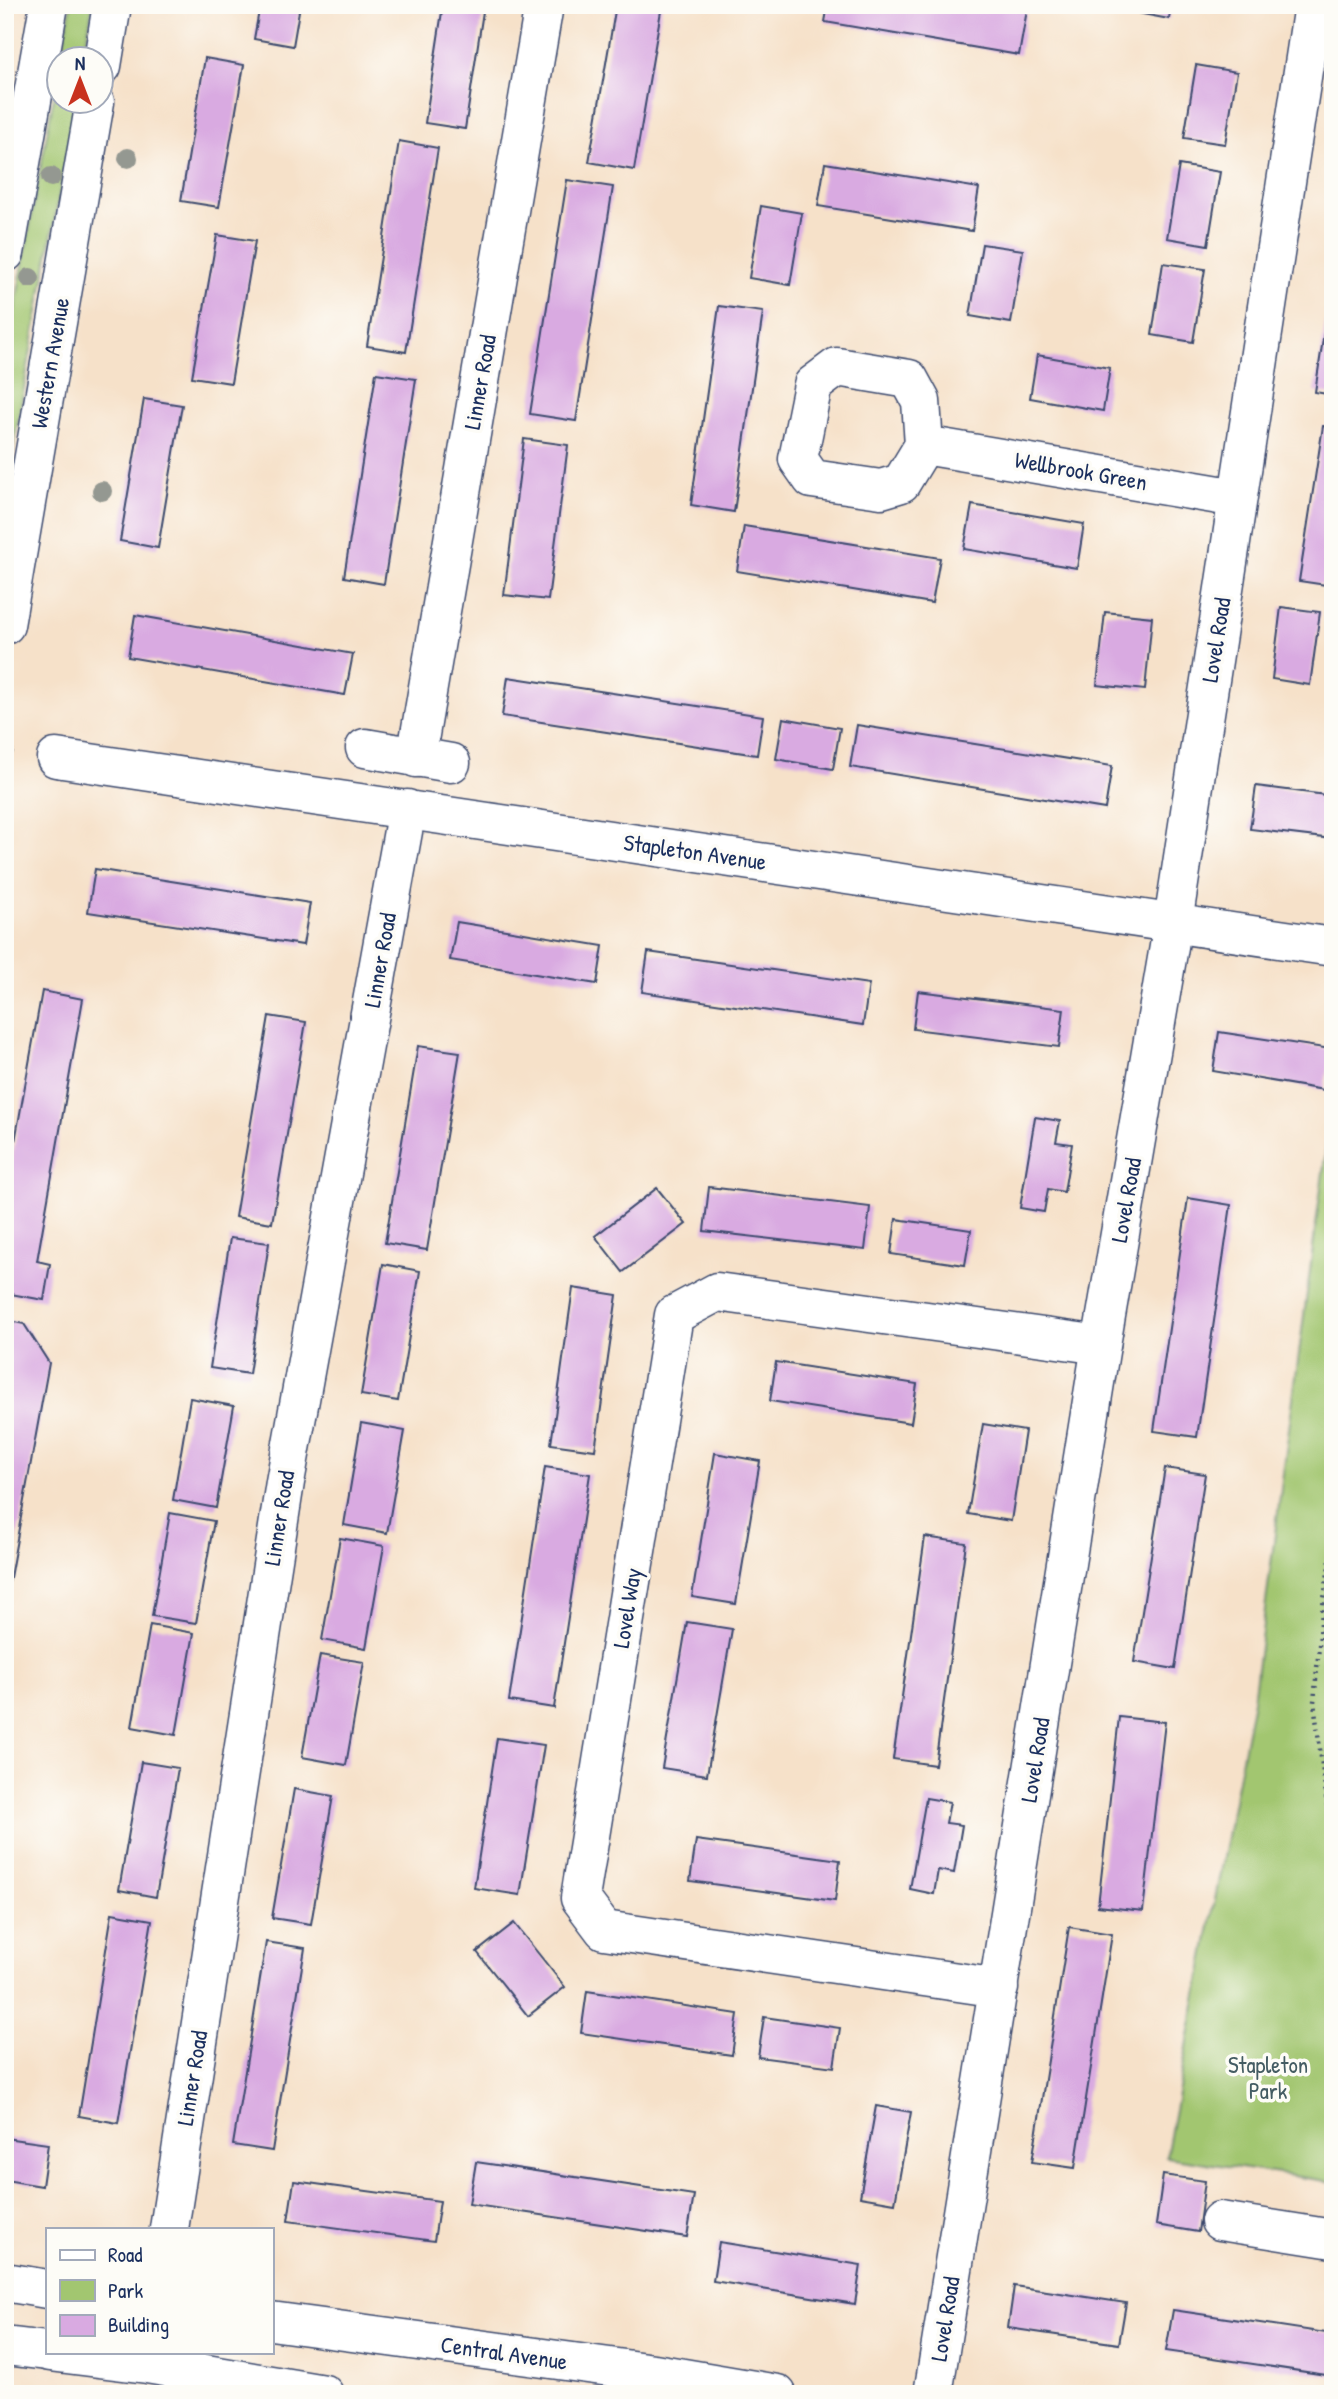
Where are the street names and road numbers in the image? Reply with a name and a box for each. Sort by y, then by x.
street label: Western Avenue [23,295,76,431]
street label: Linner Road [456,332,503,432]
street label: Wellbrook Green [1013,444,1150,497]
street label: Lovel Road [1194,595,1237,684]
street label: Stapleton Avenue [622,826,768,877]
street label: Linner Road [356,910,403,1010]
street label: Lovel Road [1103,1155,1148,1245]
street label: Linner Road [256,1468,301,1568]
street label: Lovel Way [605,1565,648,1650]
street label: Lovel Road [1013,1715,1056,1804]
street label: Linner Road [169,2028,214,2128]
street label: Lovel Road [923,2274,966,2363]
street label: Central Avenue [439,2328,569,2377]

